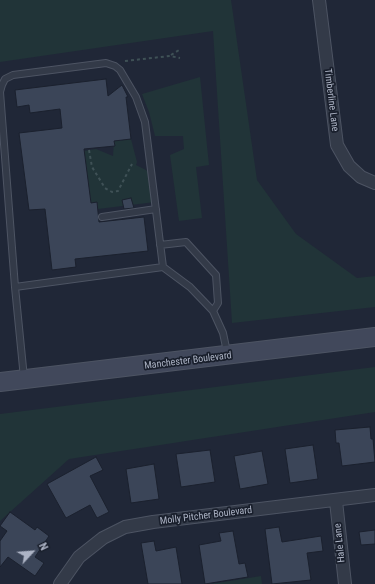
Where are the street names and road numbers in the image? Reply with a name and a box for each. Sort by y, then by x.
street label: Timberline Lane [321,68,341,132]
street label: Manchester Boulevard [144,350,232,372]
street label: Molly Pitcher Boulevard [159,504,253,528]
street label: Hale Lane [332,523,348,563]

